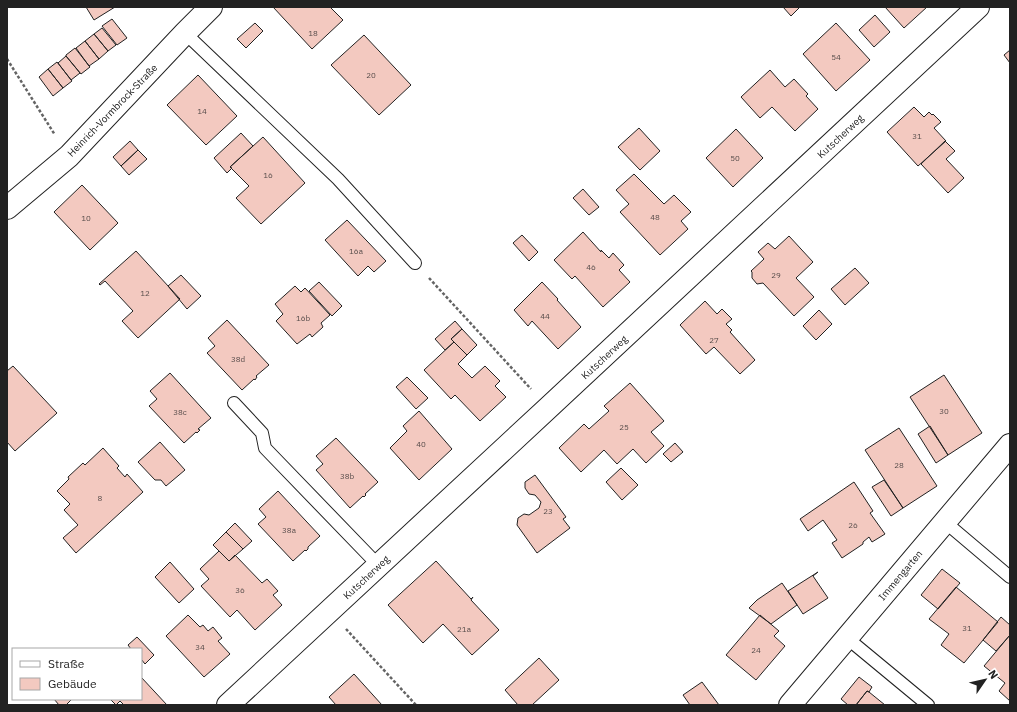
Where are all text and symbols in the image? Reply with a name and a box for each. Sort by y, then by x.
house number: 18 [308,28,318,38]
house number: 54 [831,52,841,62]
street label: Heinrich-Vormbrock-Straße [65,61,160,159]
house number: 20 [366,70,376,80]
house number: 14 [197,106,207,116]
street label: Kutscherweg [814,111,867,161]
house number: 31 [912,131,922,141]
house number: 50 [730,153,740,163]
house number: 16 [263,170,273,180]
house number: 48 [650,212,660,222]
house number: 10 [81,213,91,223]
house number: 16a [349,246,364,256]
house number: 46 [586,262,596,272]
house number: 29 [771,270,781,280]
house number: 12 [140,288,150,298]
house number: 44 [540,311,550,321]
house number: 16b [296,313,310,323]
street label: Kutscherweg [578,332,631,382]
house number: 27 [709,335,719,345]
house number: 38d [231,354,245,364]
house number: 30 [939,406,949,416]
house number: 38c [173,407,187,417]
house number: 25 [619,422,629,432]
house number: 40 [416,439,426,449]
house number: 28 [894,460,904,470]
house number: 38b [340,471,354,481]
house number: 8 [98,493,103,503]
house number: 23 [543,506,553,516]
house number: 26 [848,520,858,530]
house number: 38a [282,525,297,535]
street label: Immengarten [876,548,925,603]
street label: Kutscherweg [340,552,393,602]
house number: 36 [235,585,245,595]
house number: 31 [962,623,972,633]
house number: 21a [457,624,472,634]
house number: 34 [195,642,205,652]
house number: 24 [751,645,761,655]
legend [12,648,142,700]
text: Straße [48,656,85,671]
north arrow [965,660,1005,700]
text: N [985,667,1001,682]
text: Gebäude [48,676,97,691]

